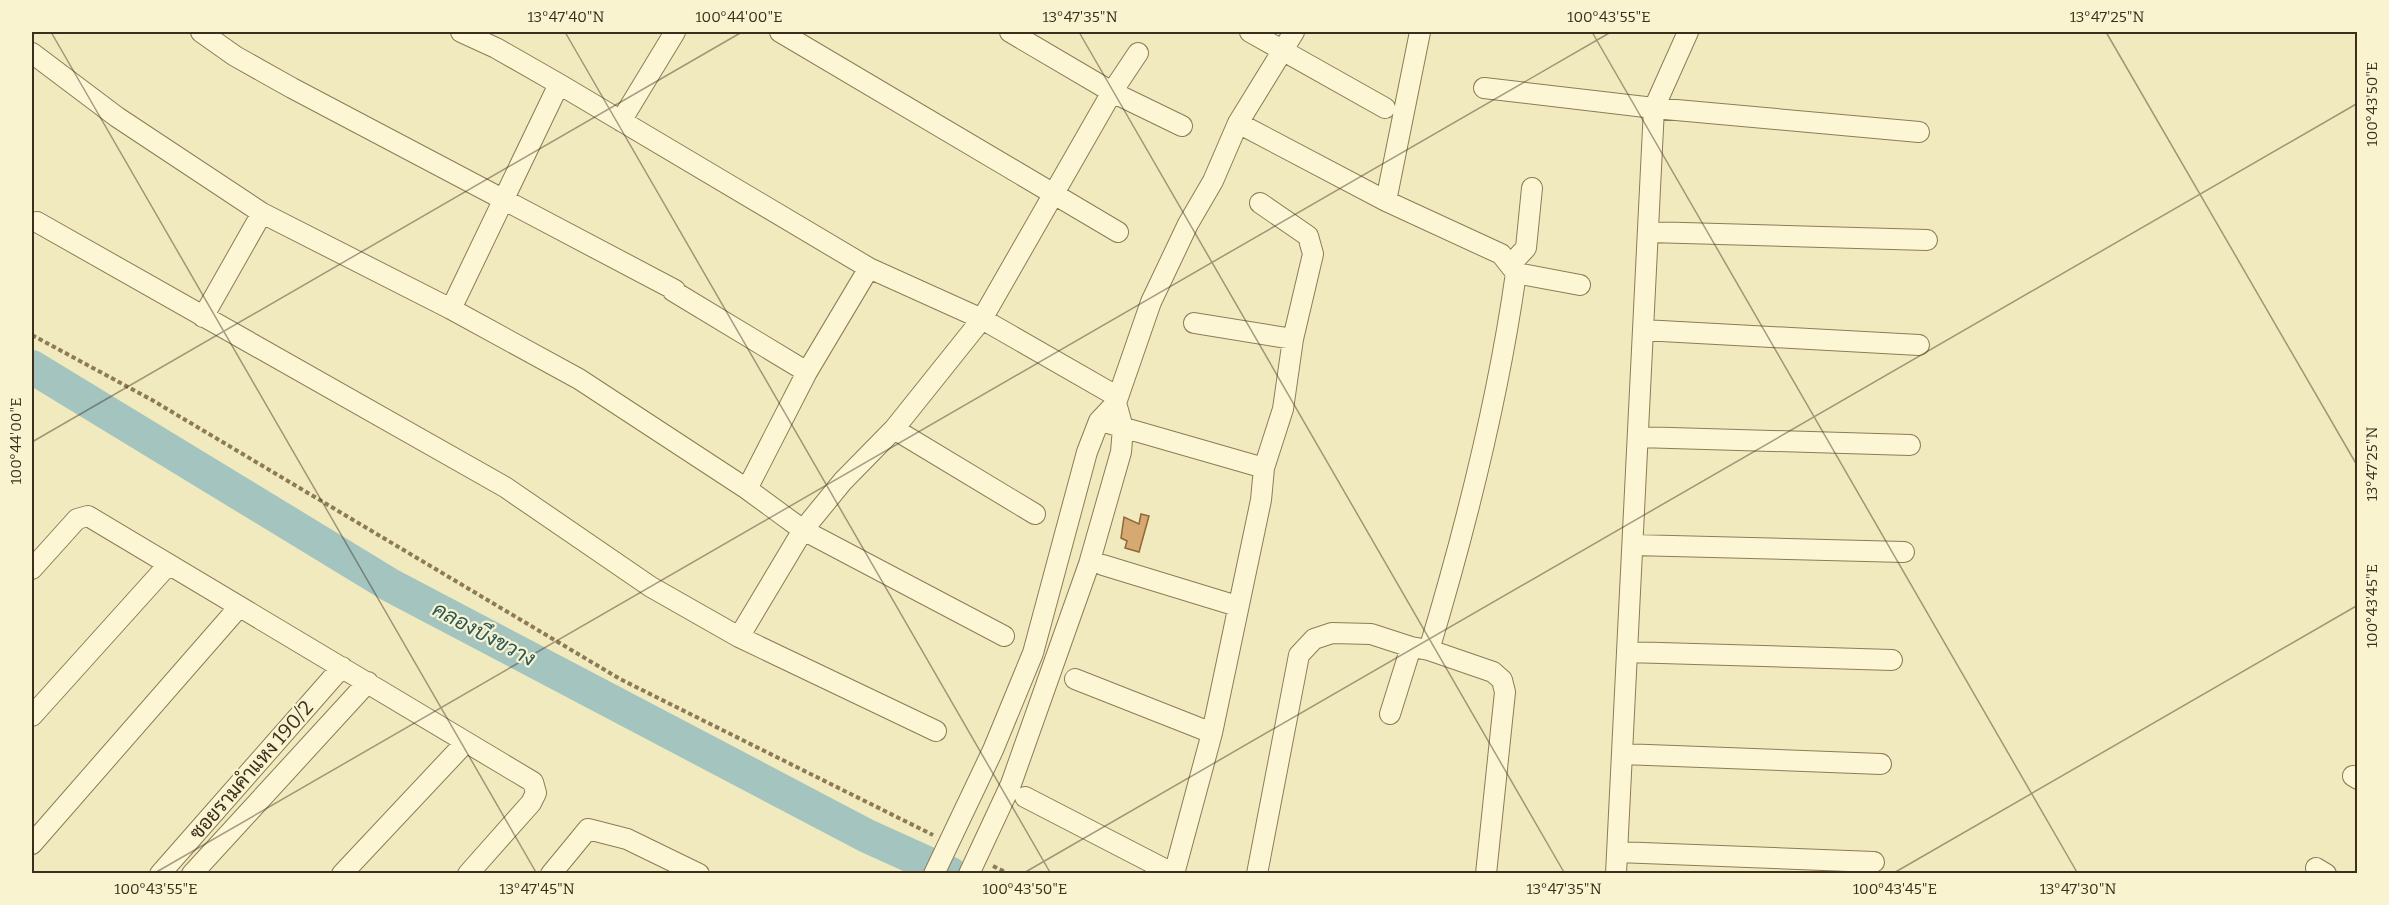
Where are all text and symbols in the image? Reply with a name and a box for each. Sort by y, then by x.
text: 13°47'40"N [528,8,605,26]
text: 100°44'00"E [695,8,783,26]
text: 13°47'35"N [1042,8,1118,26]
text: 100°43'55"E [1567,8,1651,26]
text: 13°47'25"N [2070,8,2144,26]
text: 100°43'50"E [2363,62,2381,146]
text: 100°44'00"E [7,397,25,485]
text: 13°47'25"N [2363,427,2381,501]
text: 100°43'45"E [2363,564,2381,648]
water label: คลองบึงขวาง [428,596,540,672]
street label: ซอยรามคำแหง 190/2 [184,696,318,844]
text: 100°43'55"E [114,880,198,898]
text: 13°47'45"N [499,880,575,898]
text: 100°43'50"E [983,880,1067,898]
text: 13°47'35"N [1526,880,1602,898]
text: 100°43'45"E [1853,880,1937,898]
text: 13°47'30"N [2040,880,2116,898]

